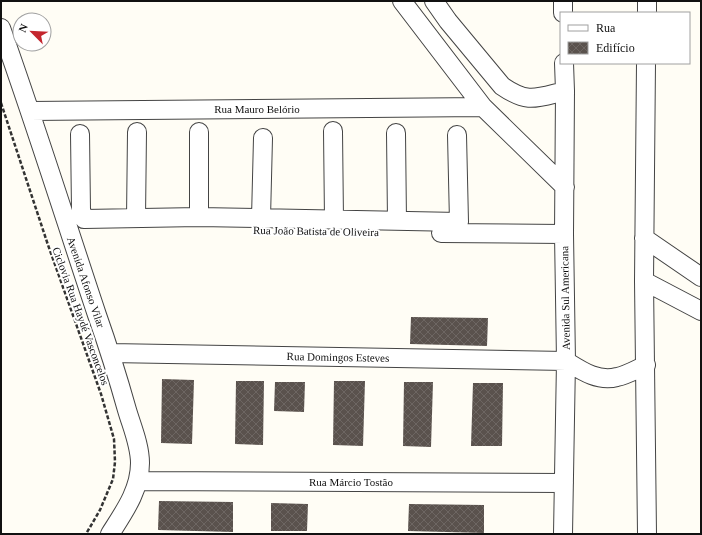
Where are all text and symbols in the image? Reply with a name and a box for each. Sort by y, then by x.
north arrow [12,12,52,52]
legend [560,12,690,64]
text: Rua [596,21,616,35]
text: N [16,22,30,34]
text: Edifício [596,41,635,55]
street label: Rua Mauro Belório [214,103,300,115]
street label: Rua João Batista de Oliveira [253,224,379,238]
street label: Avenida Afonso Vilar [65,235,107,329]
street label: Ciclovia Rua Haydé Vasconcelos [50,245,112,387]
street label: Avenida Sul Americana [558,246,572,350]
street label: Rua Domingos Esteves [287,350,389,364]
street label: Rua Márcio Tostão [309,476,393,488]

